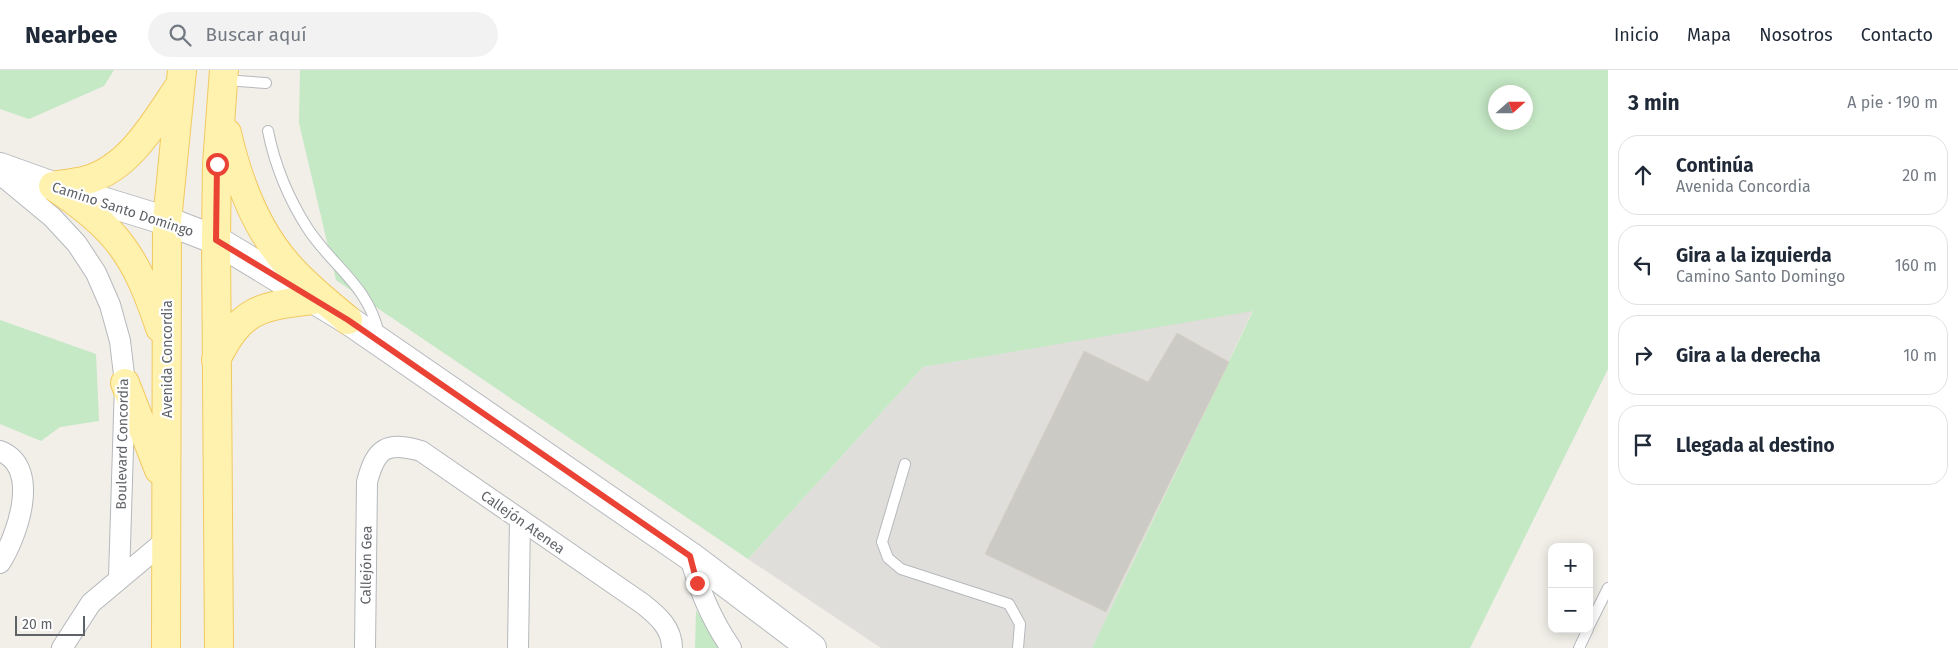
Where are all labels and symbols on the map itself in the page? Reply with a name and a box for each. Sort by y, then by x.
north arrow [1488,85,1533,130]
route start [206,153,229,176]
street label: Camino Santo Domingo [50,179,196,240]
street label: Avenida Concordia [159,300,176,418]
street label: Boulevard Concordia [113,378,132,510]
street label: Callejón Atenea [477,487,568,558]
street label: Callejón Gea [357,525,376,605]
route end [686,572,709,595]
scale bar [15,613,85,636]

